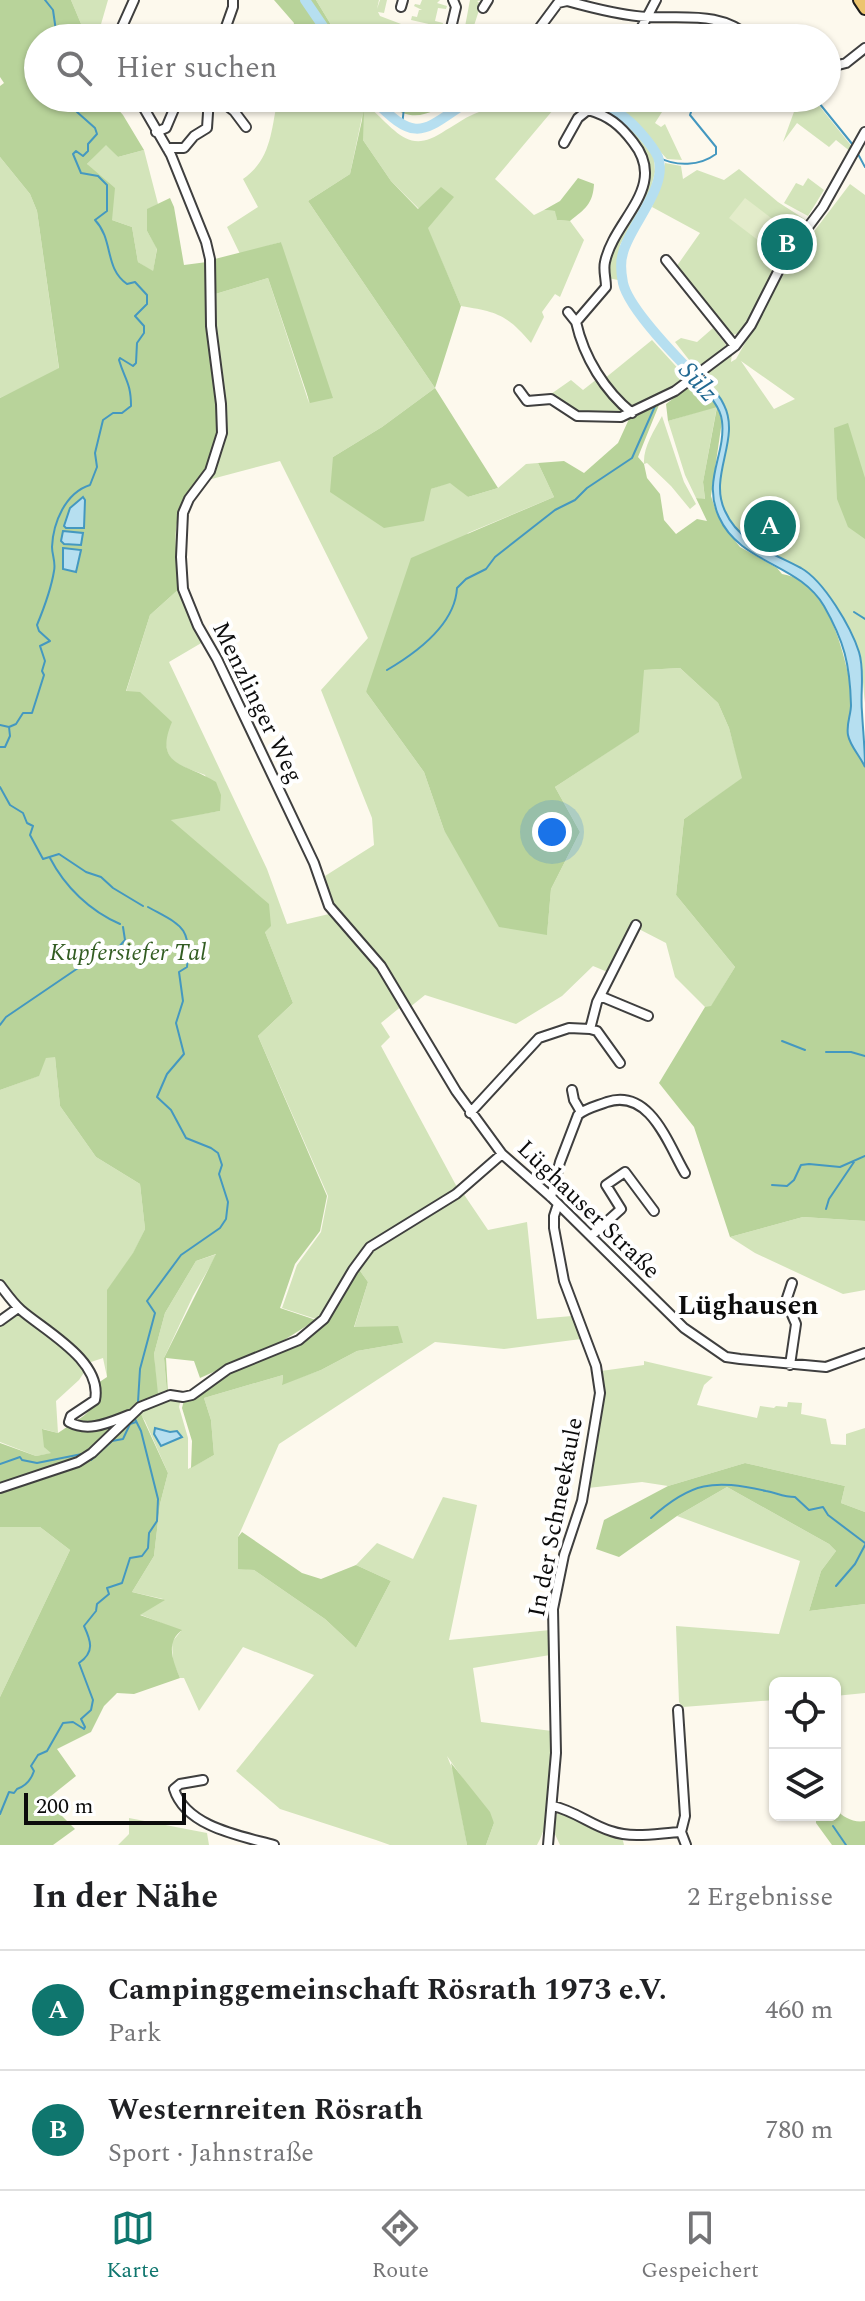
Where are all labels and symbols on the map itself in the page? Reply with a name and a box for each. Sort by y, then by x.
pin: B [761,214,813,274]
water label: Sülz [669,352,728,411]
pin: A [744,496,796,556]
street label: Menzlinger Weg [202,615,312,789]
your location [532,812,572,852]
park label: Kupfersiefer Tal [50,935,206,971]
street label: Lüghauser Straße [508,1132,668,1288]
district label: Lüghausen [677,1284,819,1327]
street label: In der Schneekaule [519,1414,593,1620]
scale bar [24,1789,186,1825]

